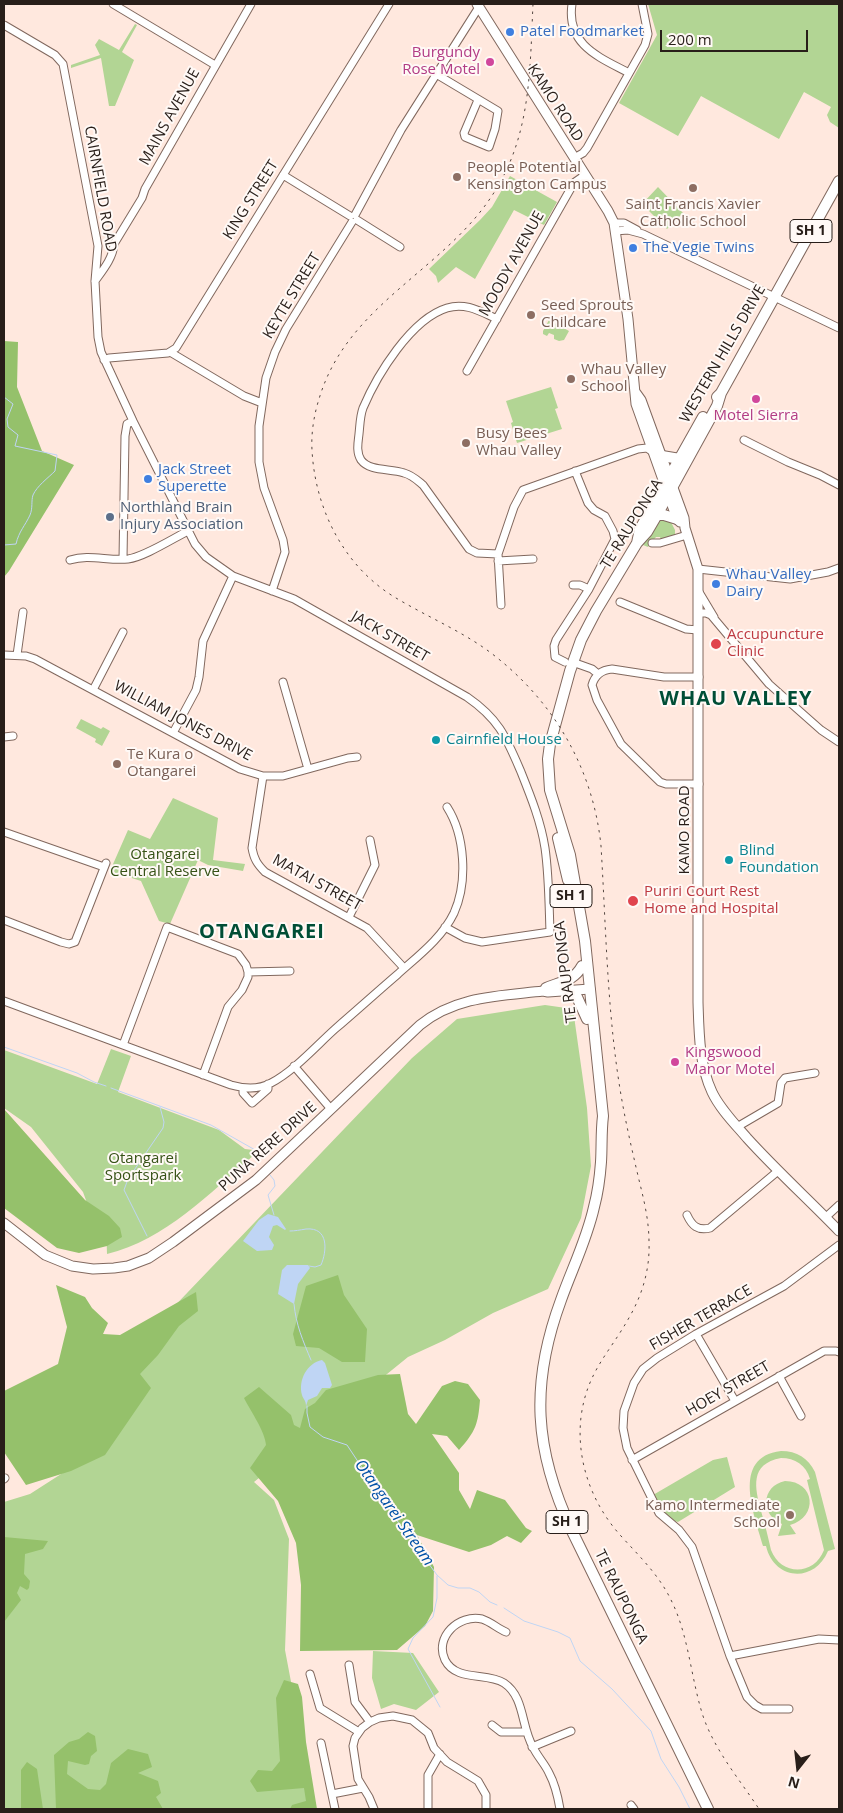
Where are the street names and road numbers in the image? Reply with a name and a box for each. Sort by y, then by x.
street label: KAMO ROAD [523,61,587,145]
street label: MAINS AVENUE [136,65,204,169]
street label: CAIRNFIELD ROAD [80,124,120,254]
street label: KING STREET [219,157,283,243]
street label: MOODY AVENUE [476,208,548,320]
road number: SH 1 [790,220,832,242]
street label: KEYTE STREET [259,250,325,342]
street label: WESTERN HILLS DRIVE [676,282,770,426]
street label: TE RAUPONGA [597,476,667,572]
street label: JACK STREET [348,608,432,666]
street label: WILLIAM JONES DRIVE [111,677,255,765]
street label: KAMO ROAD [676,785,694,875]
street label: MATAI STREET [269,851,365,915]
road number: SH 1 [550,884,592,908]
street label: TE RAUPONGA [551,920,581,1024]
street label: PUNA RERE DRIVE [215,1098,321,1196]
street label: FISHER TERRACE [647,1281,755,1355]
street label: HOEY STREET [683,1358,773,1420]
road number: SH 1 [546,1510,588,1534]
street label: TE RAUPONGA [590,1547,652,1647]

